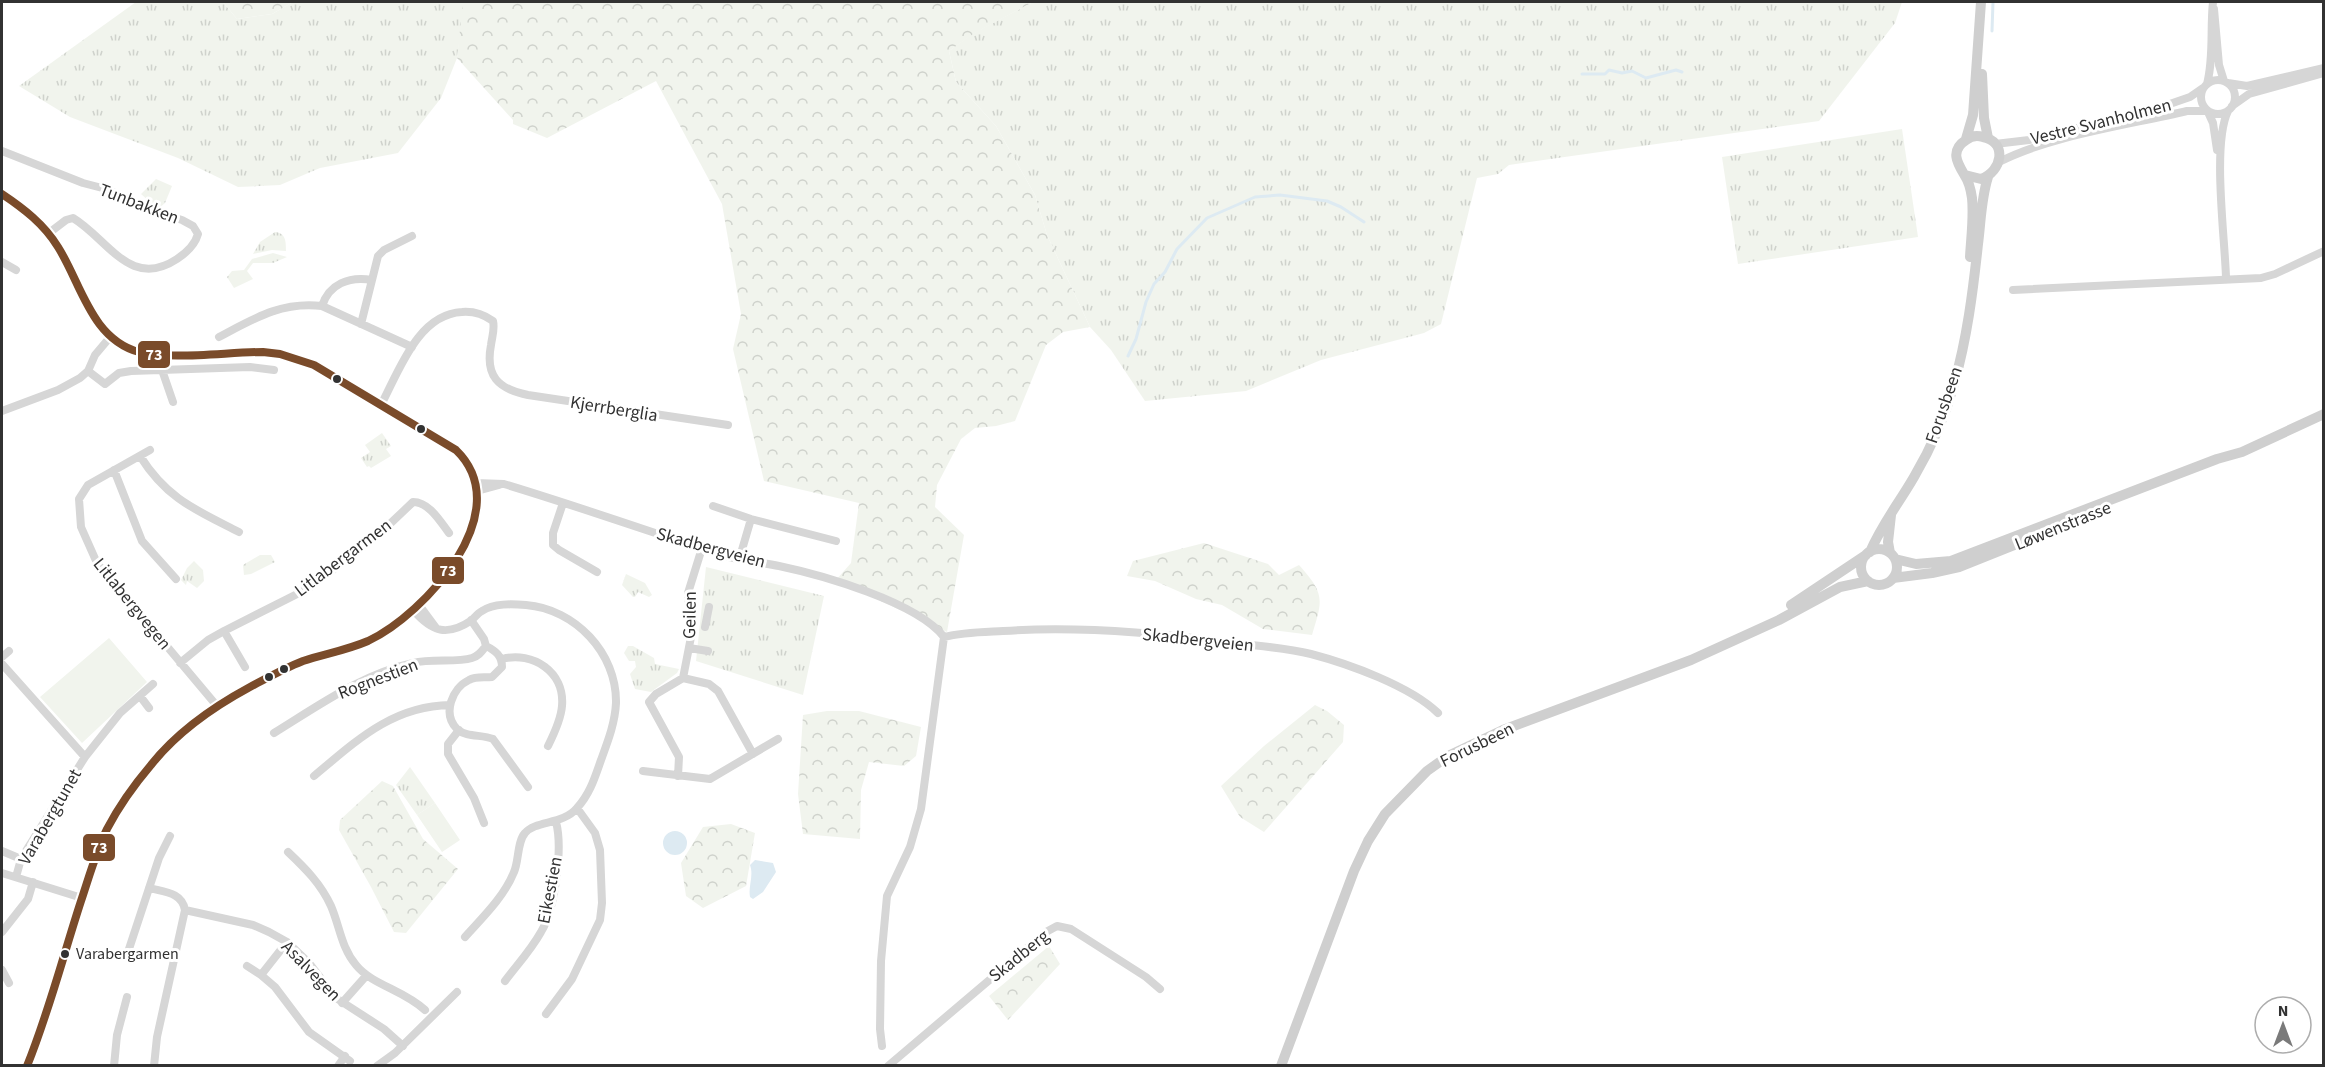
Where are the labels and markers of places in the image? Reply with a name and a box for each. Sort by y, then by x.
unlabelled marker [331,373,343,385]
unlabelled marker [415,423,427,435]
unlabelled marker [278,663,290,675]
unlabelled marker [263,671,275,683]
place label: Varabergarmen [76,943,179,965]
marker: Varabergarmen [59,948,71,960]

